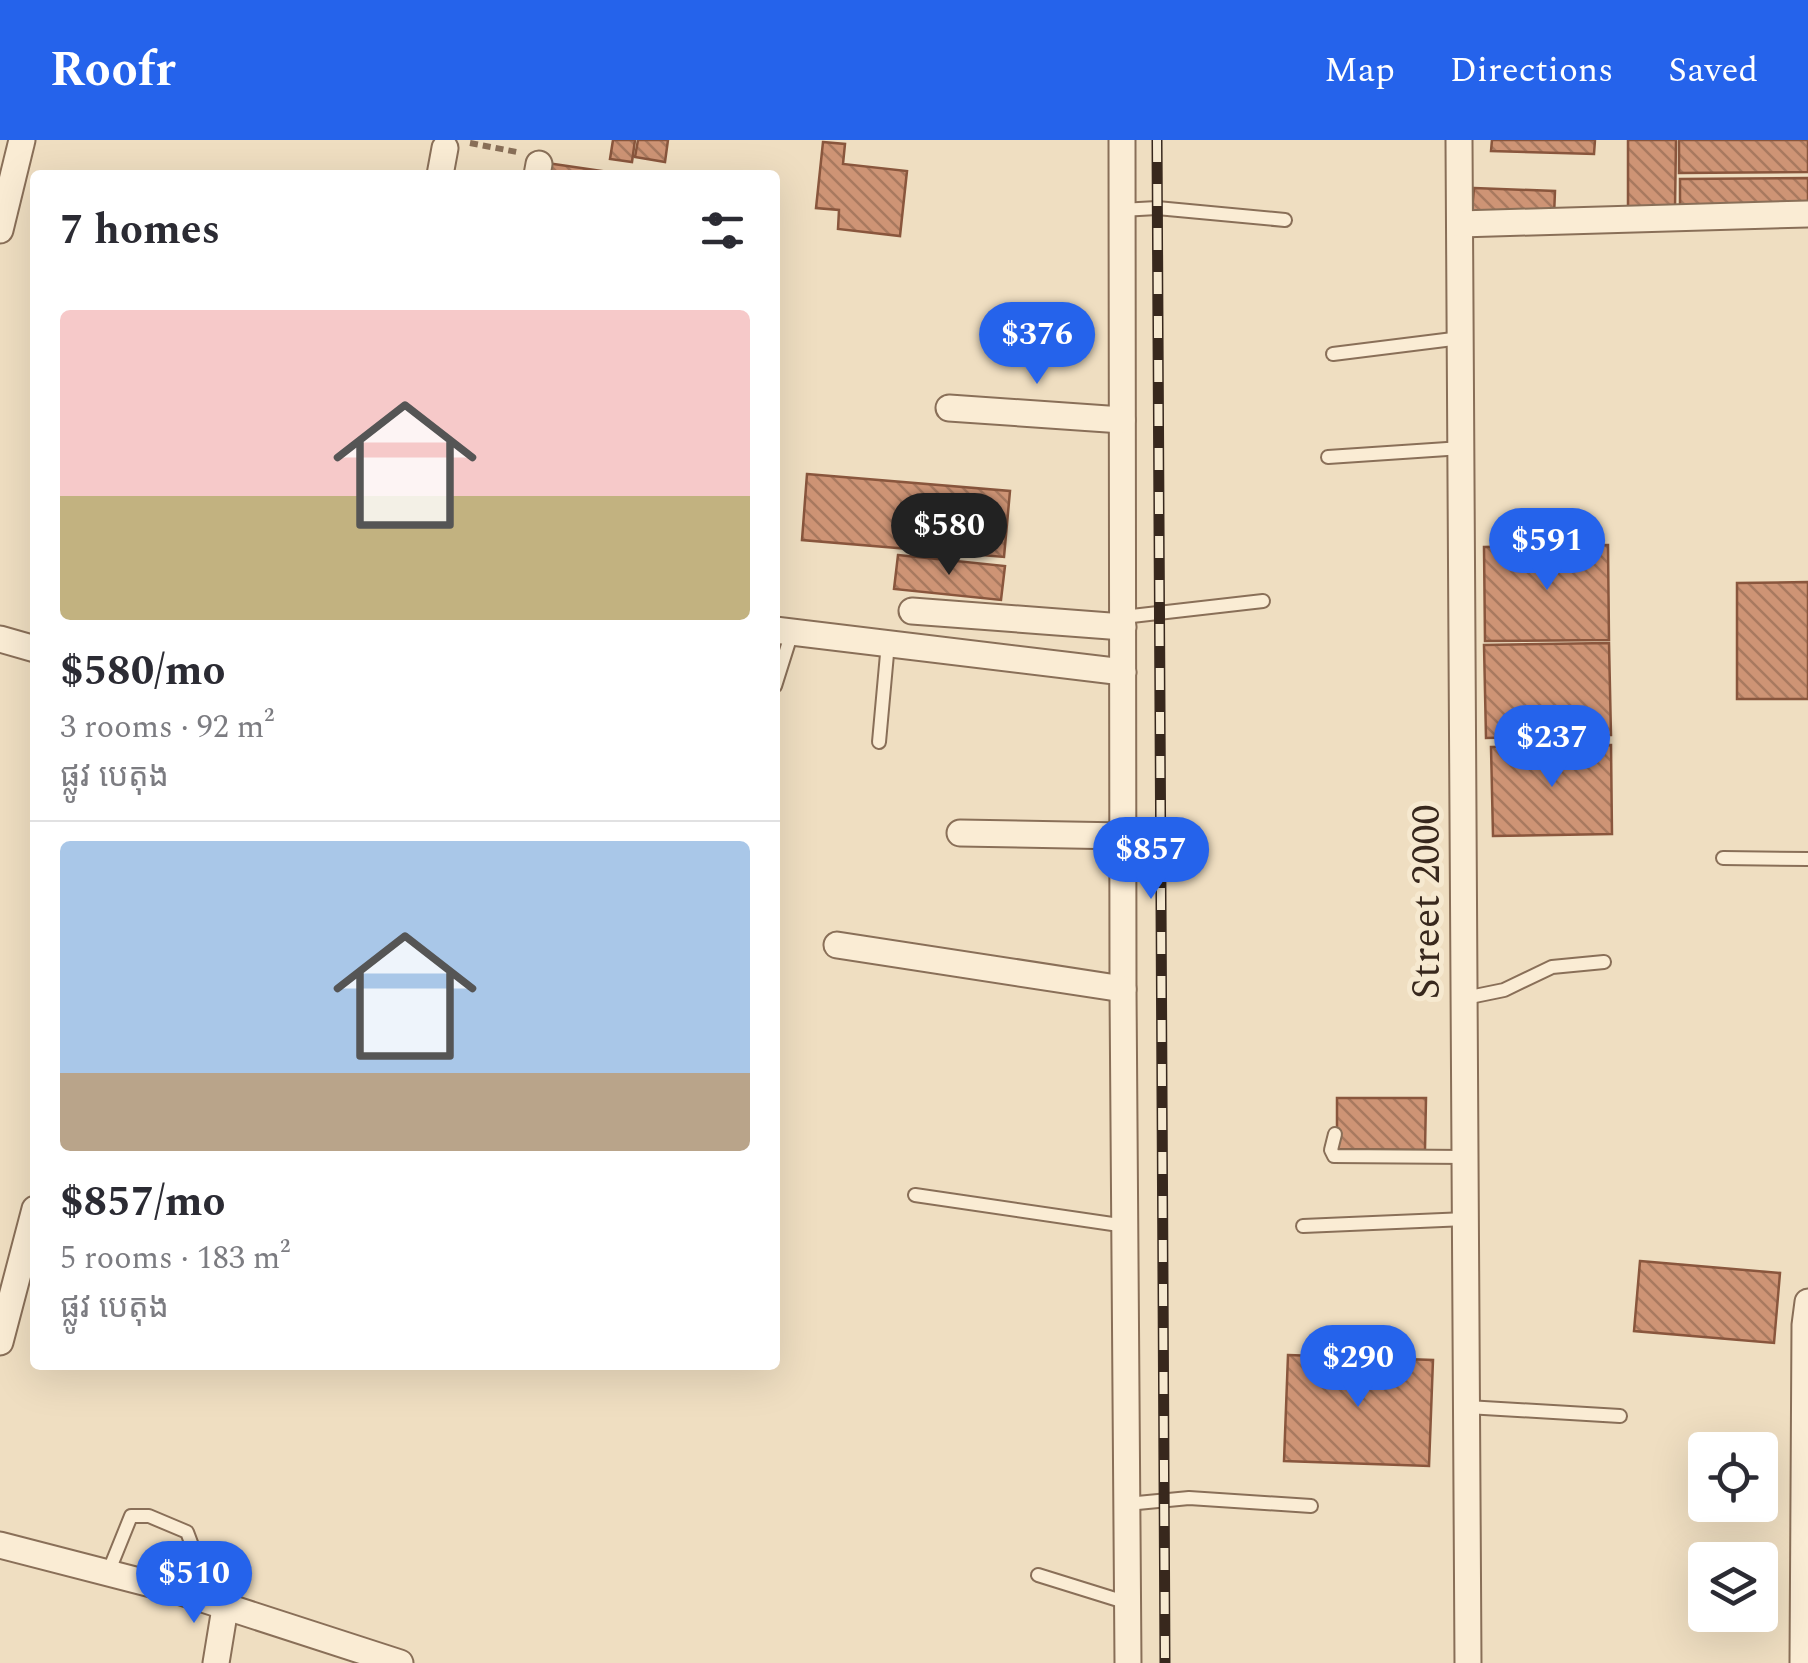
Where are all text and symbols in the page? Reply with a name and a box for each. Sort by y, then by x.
text: Roofr [50,34,176,107]
text: Map [1324,44,1395,97]
text: Directions [1450,44,1613,97]
text: Saved [1668,44,1758,97]
text: 7 homes [60,199,220,262]
icon: filters [695,203,750,258]
pin: $376 [978,302,1096,387]
text: $376 [1001,310,1073,359]
icon: home [315,375,495,555]
pin: $580 [890,493,1008,578]
text: $580 [913,501,985,550]
pin: $591 [1488,508,1606,593]
text: $591 [1511,516,1583,565]
text: $580/mo [60,640,226,703]
text: 3 rooms · 92 m² [60,703,274,752]
pin: $237 [1493,705,1611,790]
text: $237 [1516,713,1588,762]
text: ផ្លូវ បេតុង [60,752,169,801]
street label: Street 2000 [1397,805,1458,999]
pin: $857 [1092,817,1210,902]
text: $857 [1115,825,1187,874]
icon: home [315,906,495,1086]
text: $857/mo [60,1171,226,1234]
text: 5 rooms · 183 m² [60,1234,290,1283]
text: ផ្លូវ បេតុង [60,1283,169,1332]
pin: $290 [1299,1325,1417,1410]
text: $290 [1322,1333,1394,1382]
map controls [1688,1432,1778,1632]
button: locate [1688,1432,1778,1522]
pin: $510 [135,1541,253,1626]
button: layers [1688,1542,1778,1632]
text: $510 [158,1549,230,1598]

